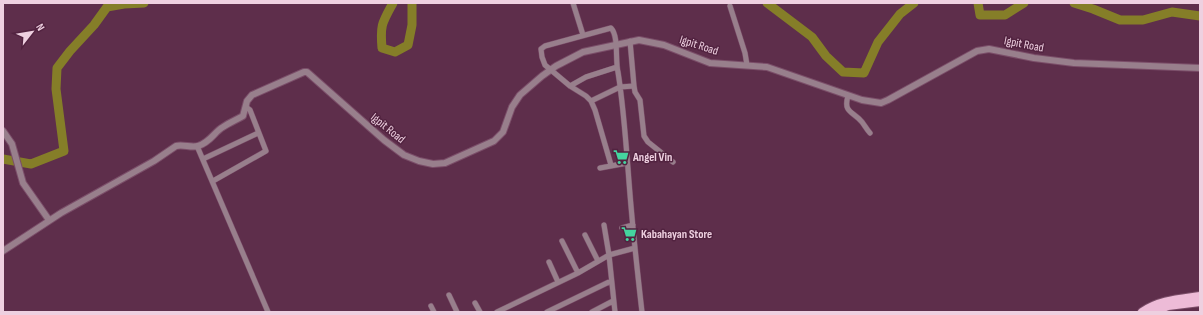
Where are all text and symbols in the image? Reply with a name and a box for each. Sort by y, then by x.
north arrow [12,12,52,52]
text: N [33,21,47,33]
street label: Igpit Road [678,32,720,59]
street label: Igpit Road [1003,33,1045,56]
street label: Igpit Road [367,110,408,147]
supermarket icon: Angel Vin [612,148,630,166]
place label: Angel Vin [632,150,672,165]
supermarket icon: Kabahayan Store [620,225,638,243]
place label: Kabahayan Store [641,227,712,242]

